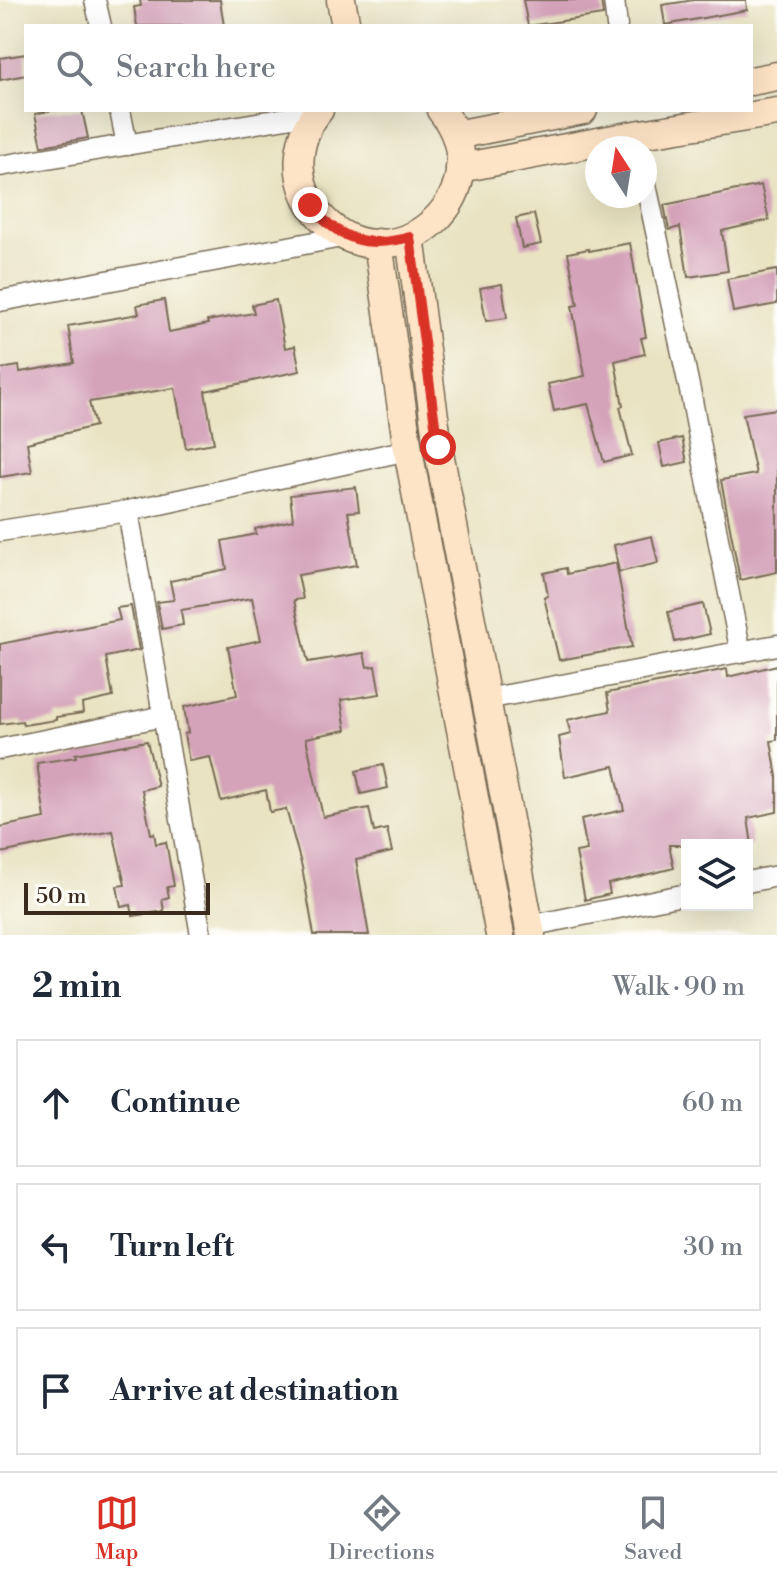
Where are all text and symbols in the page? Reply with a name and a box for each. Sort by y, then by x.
search box [24,24,753,112]
icon: search [52,46,96,90]
text: Search here [116,49,276,87]
north arrow [585,136,657,208]
route end [292,187,328,223]
route start [420,429,456,465]
map controls [681,839,753,911]
button: layers [681,839,753,911]
scale bar [24,879,210,915]
text: 50 m [36,883,87,910]
text: 2 min [32,966,121,1008]
text: Walk · 90 m [613,971,745,1003]
icon: ahead [34,1081,78,1125]
text: Continue [110,1084,241,1122]
text: 60 m [682,1087,743,1119]
icon: left [34,1225,78,1269]
text: Turn left [110,1228,234,1266]
text: 30 m [683,1231,743,1263]
icon: arrive [34,1369,78,1413]
text: Arrive at destination [110,1372,399,1410]
tab: Map [95,1491,139,1566]
tab: Directions [329,1491,435,1566]
tab: Saved [624,1491,682,1566]

